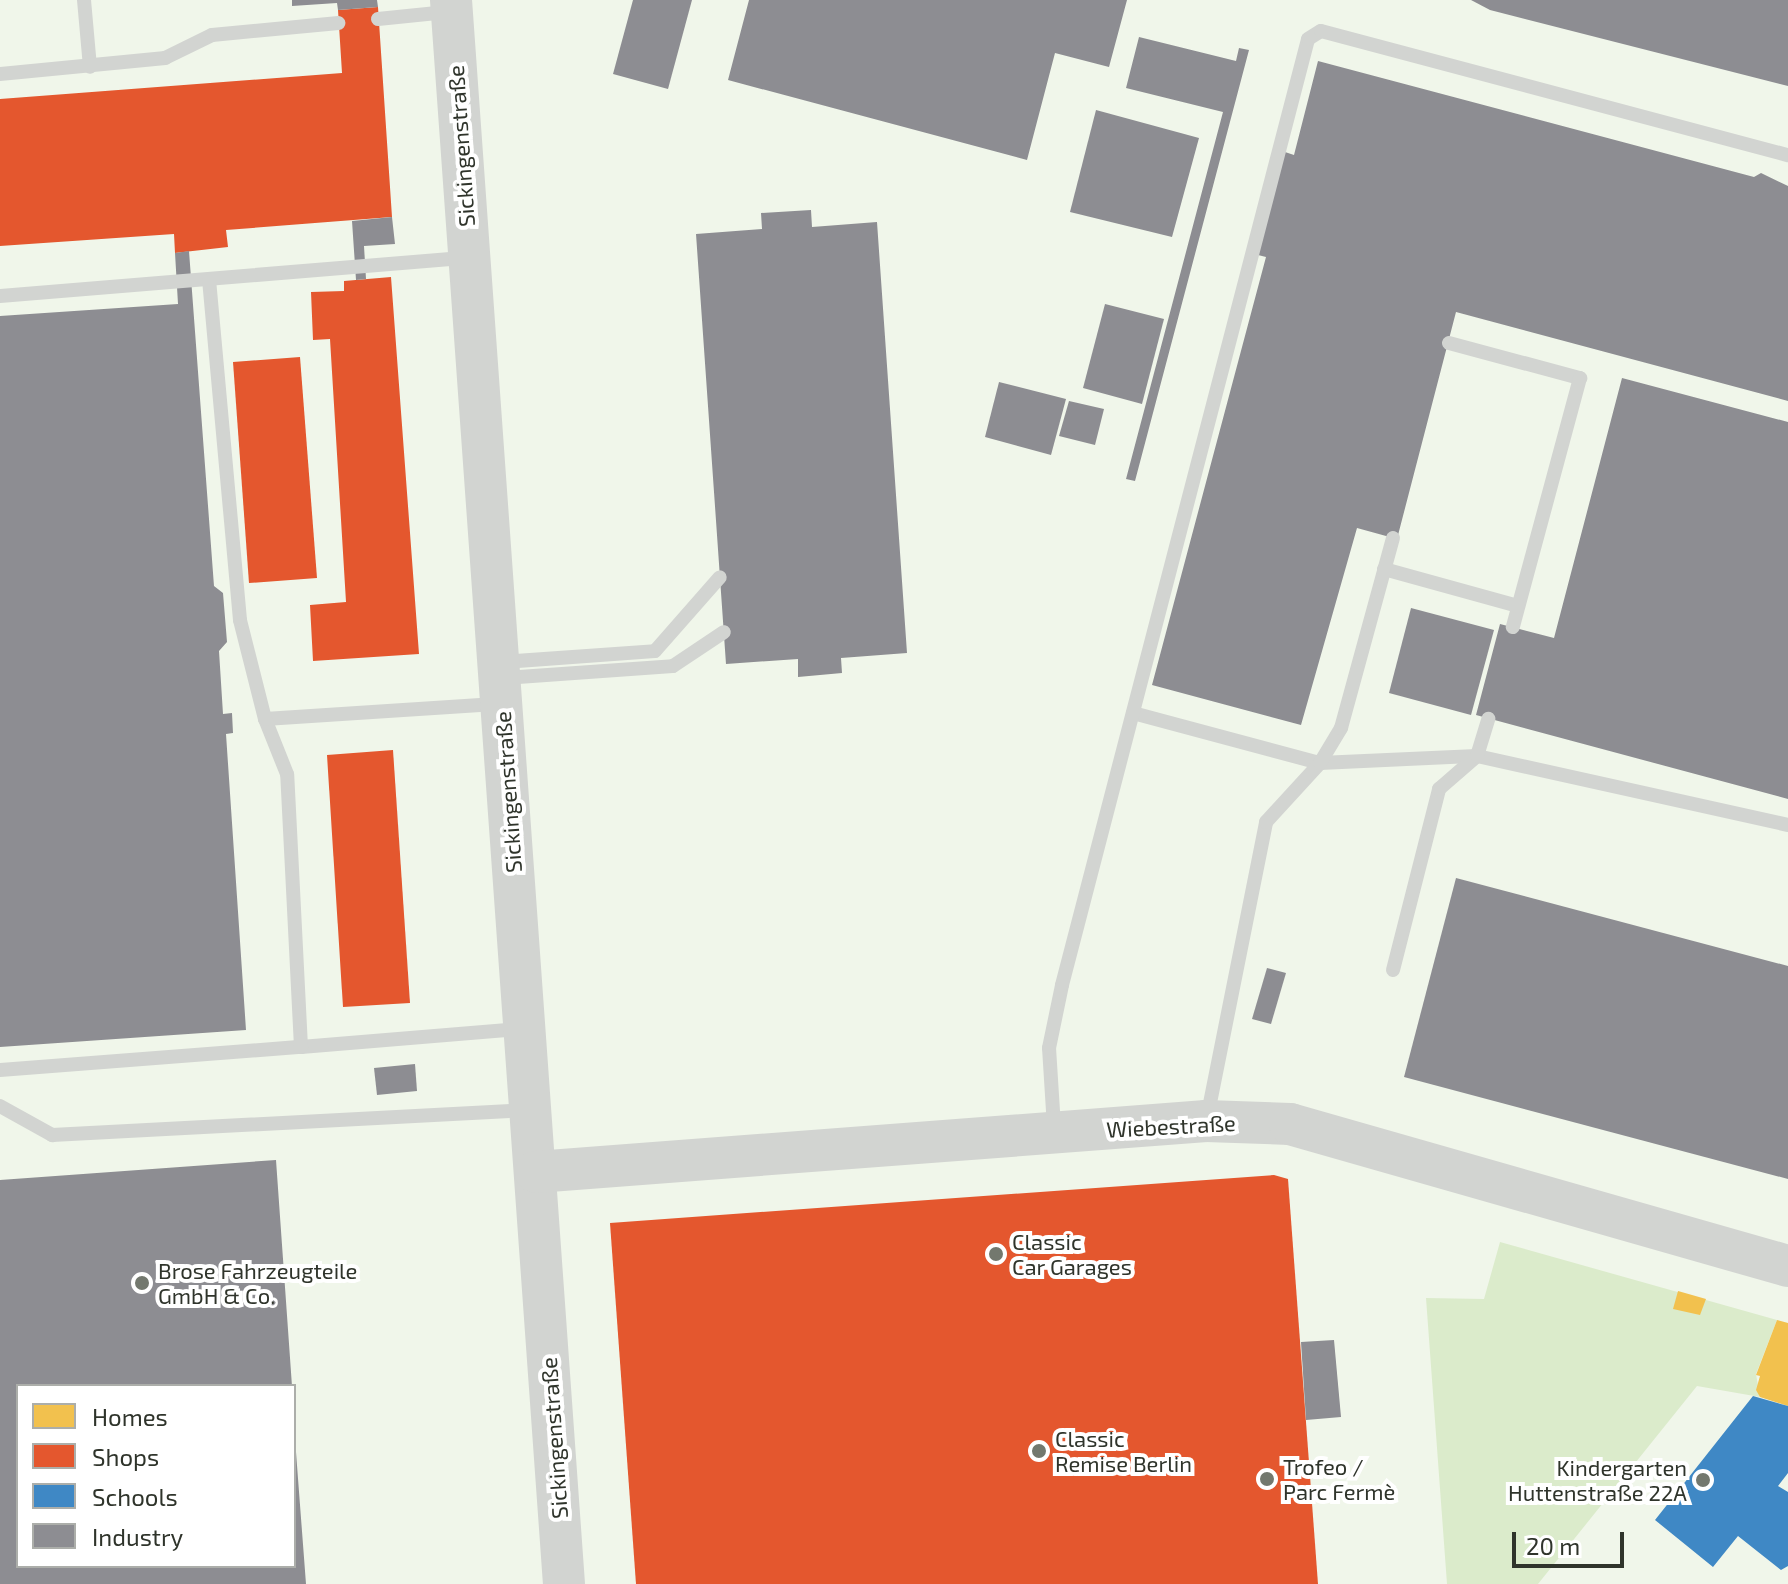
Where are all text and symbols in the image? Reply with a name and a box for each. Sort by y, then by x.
street label: Sickingenstraße [442,64,480,228]
street label: Sickingenstraße [489,710,527,874]
street label: Wiebestraße [1106,1109,1236,1143]
place label: Classic Car Garages [1012,1228,1132,1280]
marker: Classic Car Garages [987,1245,1005,1263]
place label: Brose Fahrzeugteile GmbH & Co. [158,1257,357,1308]
marker: Brose Fahrzeugteile GmbH & Co. [133,1274,151,1292]
street label: Sickingenstraße [535,1356,573,1520]
legend [16,1384,296,1568]
text: Homes [92,1402,168,1431]
place label: Classic Remise Berlin [1055,1425,1192,1476]
text: Shops [92,1442,159,1471]
marker: Classic Remise Berlin [1030,1442,1048,1460]
place label: Trofeo / Parc Fermè [1283,1453,1395,1504]
place label: Kindergarten Huttenstraße 22A [1508,1454,1687,1506]
marker: Trofeo / Parc Fermè [1258,1470,1276,1488]
marker: Kindergarten Huttenstraße 22A [1694,1471,1712,1489]
text: Schools [92,1482,178,1511]
scale bar [1516,1516,1628,1566]
text: Industry [92,1522,183,1551]
text: 20 m [1526,1531,1580,1560]

